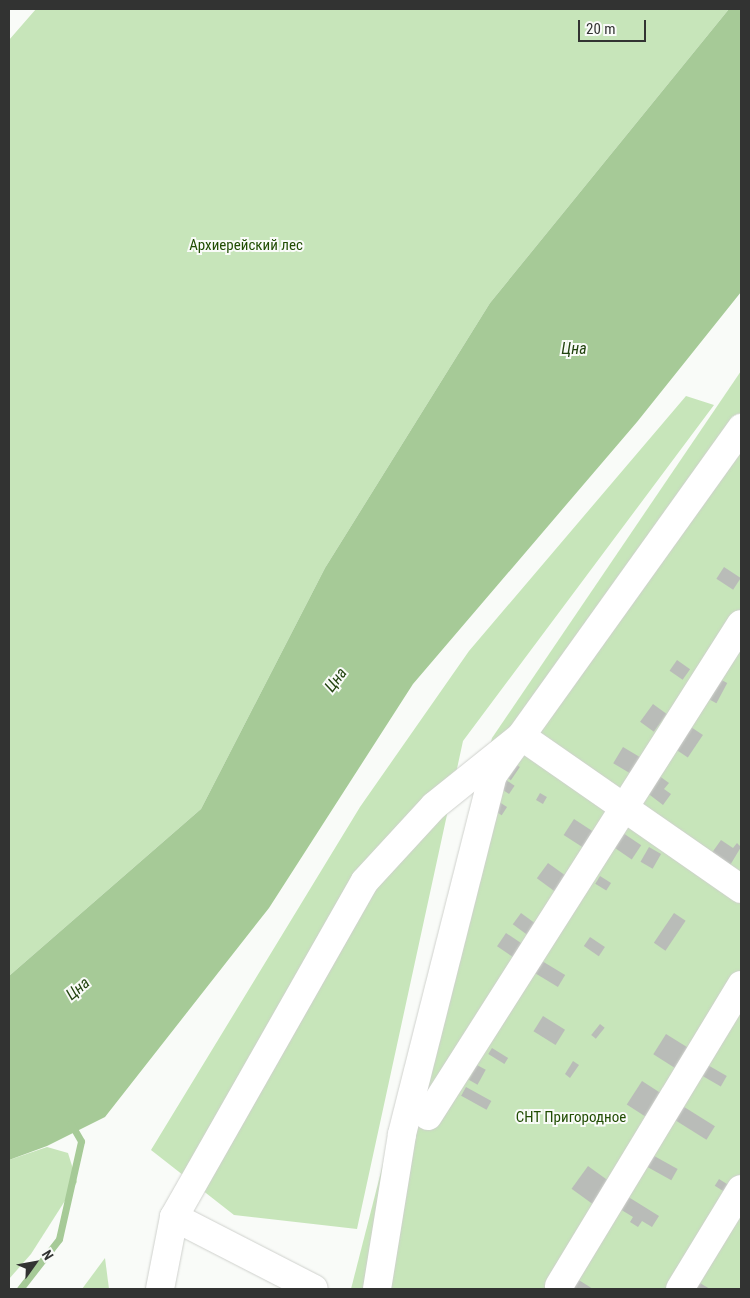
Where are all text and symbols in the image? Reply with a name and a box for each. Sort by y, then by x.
scale bar [580,10,648,42]
text: 20 m [586,20,616,38]
park label: Архиерейский лес [189,237,303,255]
water label: Цна [561,339,587,359]
water label: Цна [321,664,351,696]
water label: Цна [62,974,94,1004]
park label: СНТ Пригородное [516,1109,626,1127]
north arrow [10,1238,60,1288]
text: N [39,1247,57,1263]

